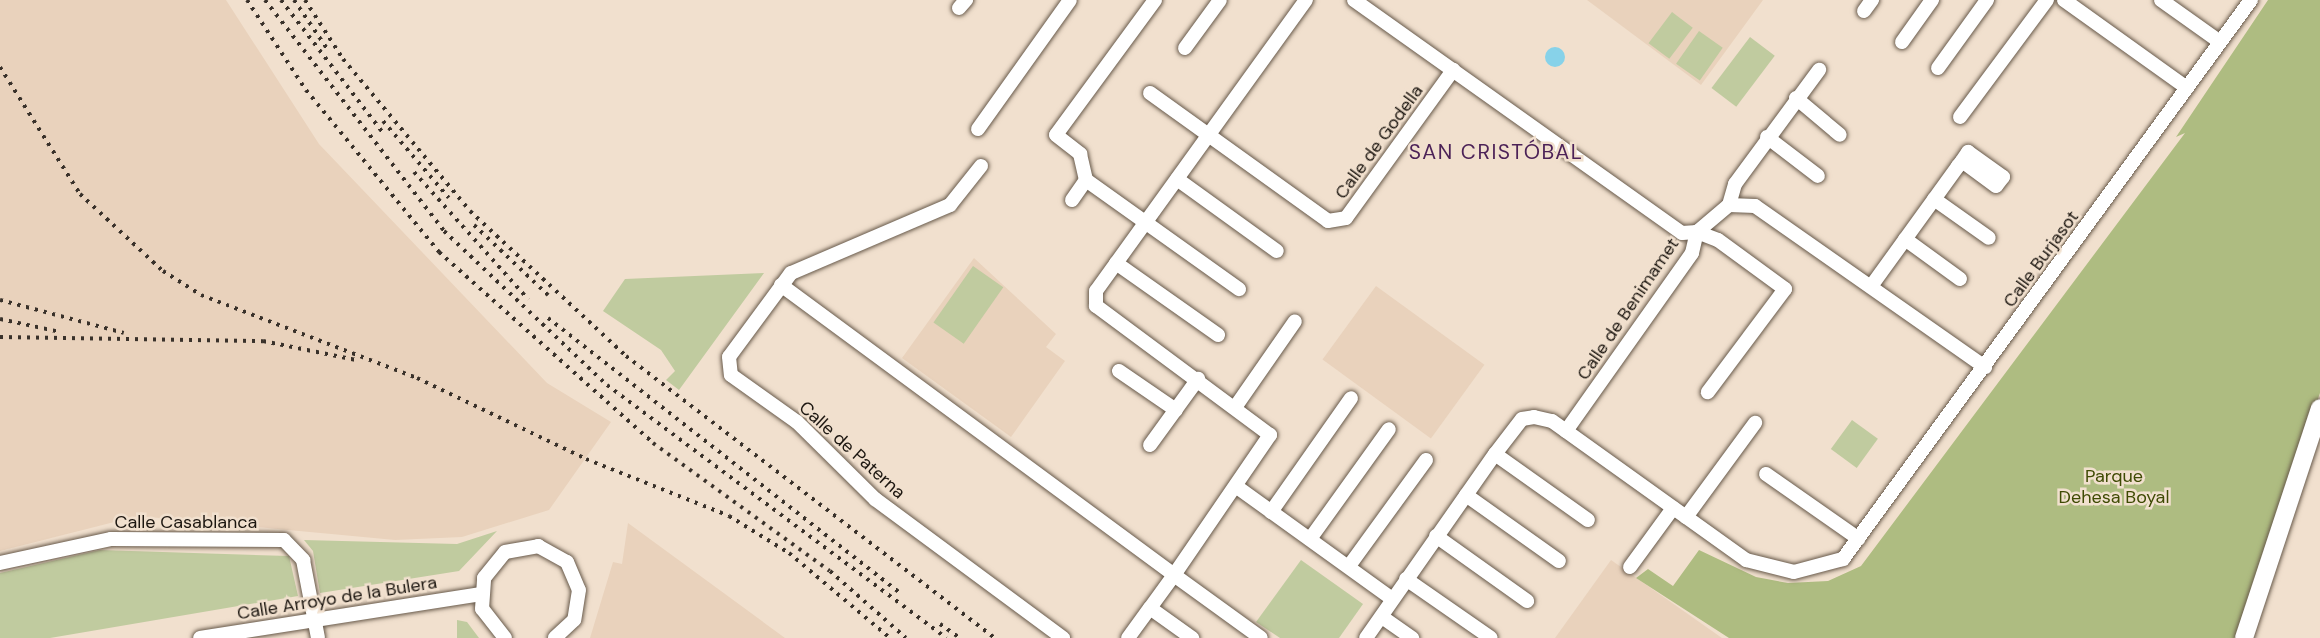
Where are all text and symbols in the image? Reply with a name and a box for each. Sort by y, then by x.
street label: Calle de Godella [1330,81,1428,203]
district label: SAN CRISTÓBAL [1409,139,1583,165]
street label: Calle Burjasot [1999,206,2083,312]
street label: Calle de Benimamet [1572,234,1684,384]
street label: Calle de Paterna [794,397,910,503]
park label: Parque Dehesa Boyal [2059,466,2169,508]
street label: Calle Casablanca [115,511,257,533]
street label: Calle Arroyo de la Bulera [236,572,438,624]

